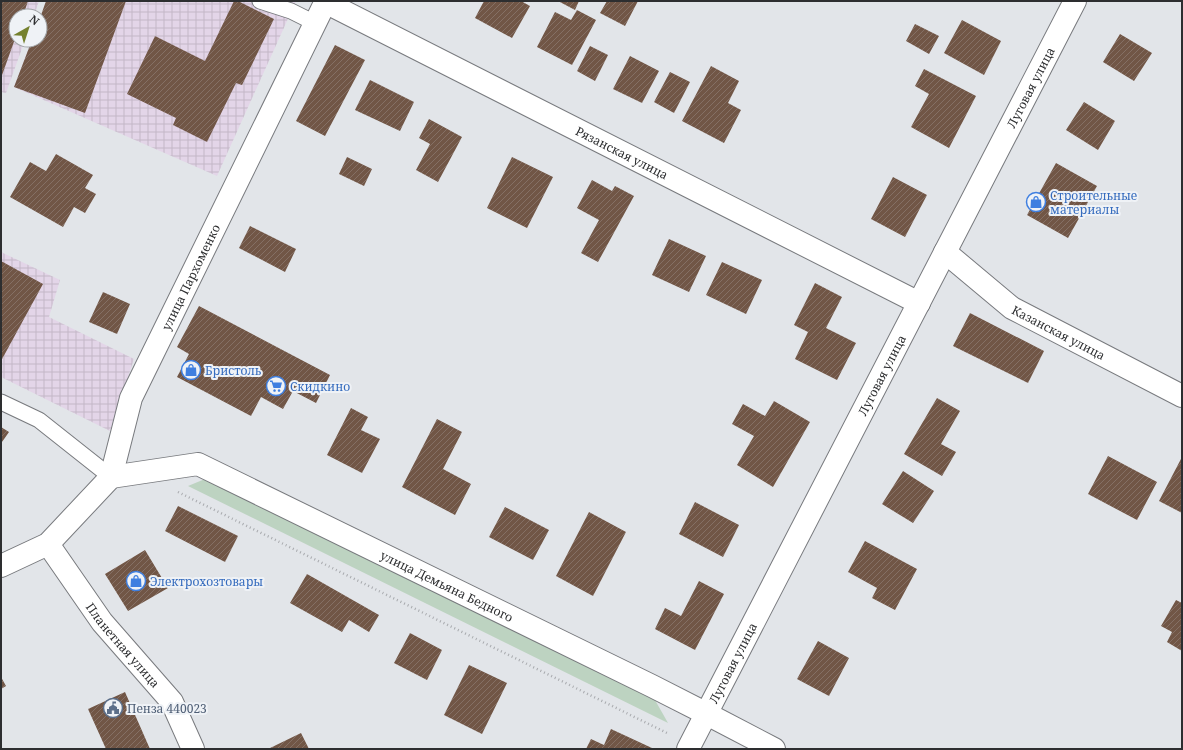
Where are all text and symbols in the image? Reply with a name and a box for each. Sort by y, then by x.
north arrow [8,8,48,48]
text: N [27,11,43,29]
street label: Луговая улица [1002,44,1058,131]
street label: Рязанская улица [573,122,671,183]
place label: Строительные материалы [1050,187,1137,218]
shop icon: Строительные материалы [1025,191,1047,213]
street label: улица Пархоменко [157,221,224,333]
street label: Казанская улица [1009,301,1108,363]
street label: Луговая улица [854,332,909,418]
shop icon: Бристоль [180,359,202,381]
place label: Бристоль [205,362,262,379]
supermarket icon: Скидкино [265,375,287,397]
place label: Скидкино [290,378,350,395]
street label: улица Демьяна Бедного [378,546,516,625]
shop icon: Электрохозтовары [125,570,147,592]
place label: Электрохозтовары [150,573,263,590]
street label: Планетная улица [82,599,164,691]
street label: Луговая улица [705,619,761,706]
public building icon: Пенза 440023 [102,697,124,719]
place label: Пенза 440023 [127,700,207,717]

